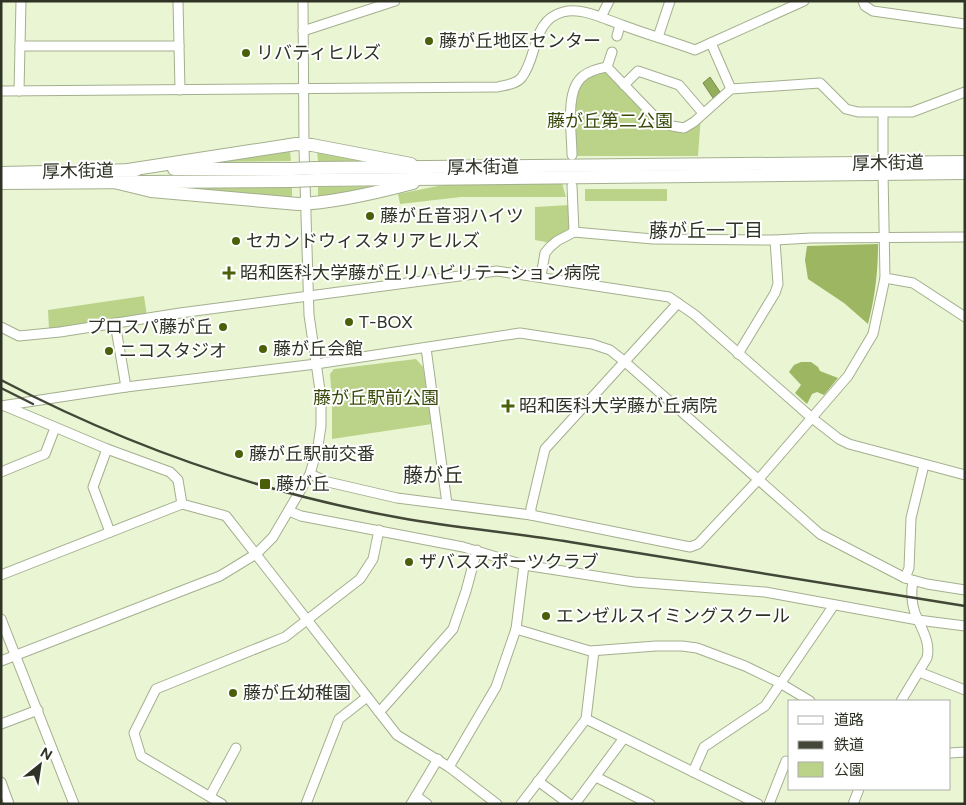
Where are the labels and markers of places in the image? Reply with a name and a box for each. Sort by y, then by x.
place label: 藤が丘地区センター [439,30,601,52]
marker: 藤が丘地区センター [423,35,435,47]
place label: リバティヒルズ [256,42,381,64]
marker: リバティヒルズ [240,47,252,59]
place label: 藤が丘音羽ハイツ [380,205,524,227]
marker: 藤が丘音羽ハイツ [364,210,376,222]
place label: セカンドウィスタリアヒルズ [246,230,480,252]
marker: セカンドウィスタリアヒルズ [230,235,242,247]
place label: 昭和医科大学藤が丘リハビリテーション病院 [240,262,600,284]
marker: 昭和医科大学藤が丘リハビリテーション病院 [222,266,236,280]
place label: T-BOX [359,311,412,333]
place label: プロスパ藤が丘 [87,316,213,338]
marker: T-BOX [343,316,355,328]
marker: プロスパ藤が丘 [217,321,229,333]
place label: 藤が丘会館 [273,338,363,360]
place label: ニコスタジオ [119,340,227,362]
marker: 藤が丘会館 [257,343,269,355]
marker: ニコスタジオ [103,345,115,357]
place label: 昭和医科大学藤が丘病院 [519,395,717,417]
marker: 昭和医科大学藤が丘病院 [501,399,515,413]
place label: 藤が丘駅前交番 [249,443,375,465]
marker: 藤が丘駅前交番 [233,448,245,460]
place label: 藤が丘 [276,473,330,495]
marker: 藤が丘 [258,477,272,491]
place label: ザバススポーツクラブ [419,551,599,573]
marker: ザバススポーツクラブ [403,556,415,568]
place label: エンゼルスイミングスクール [556,605,790,627]
marker: エンゼルスイミングスクール [540,610,552,622]
place label: 藤が丘幼稚園 [243,682,351,704]
marker: 藤が丘幼稚園 [227,687,239,699]

